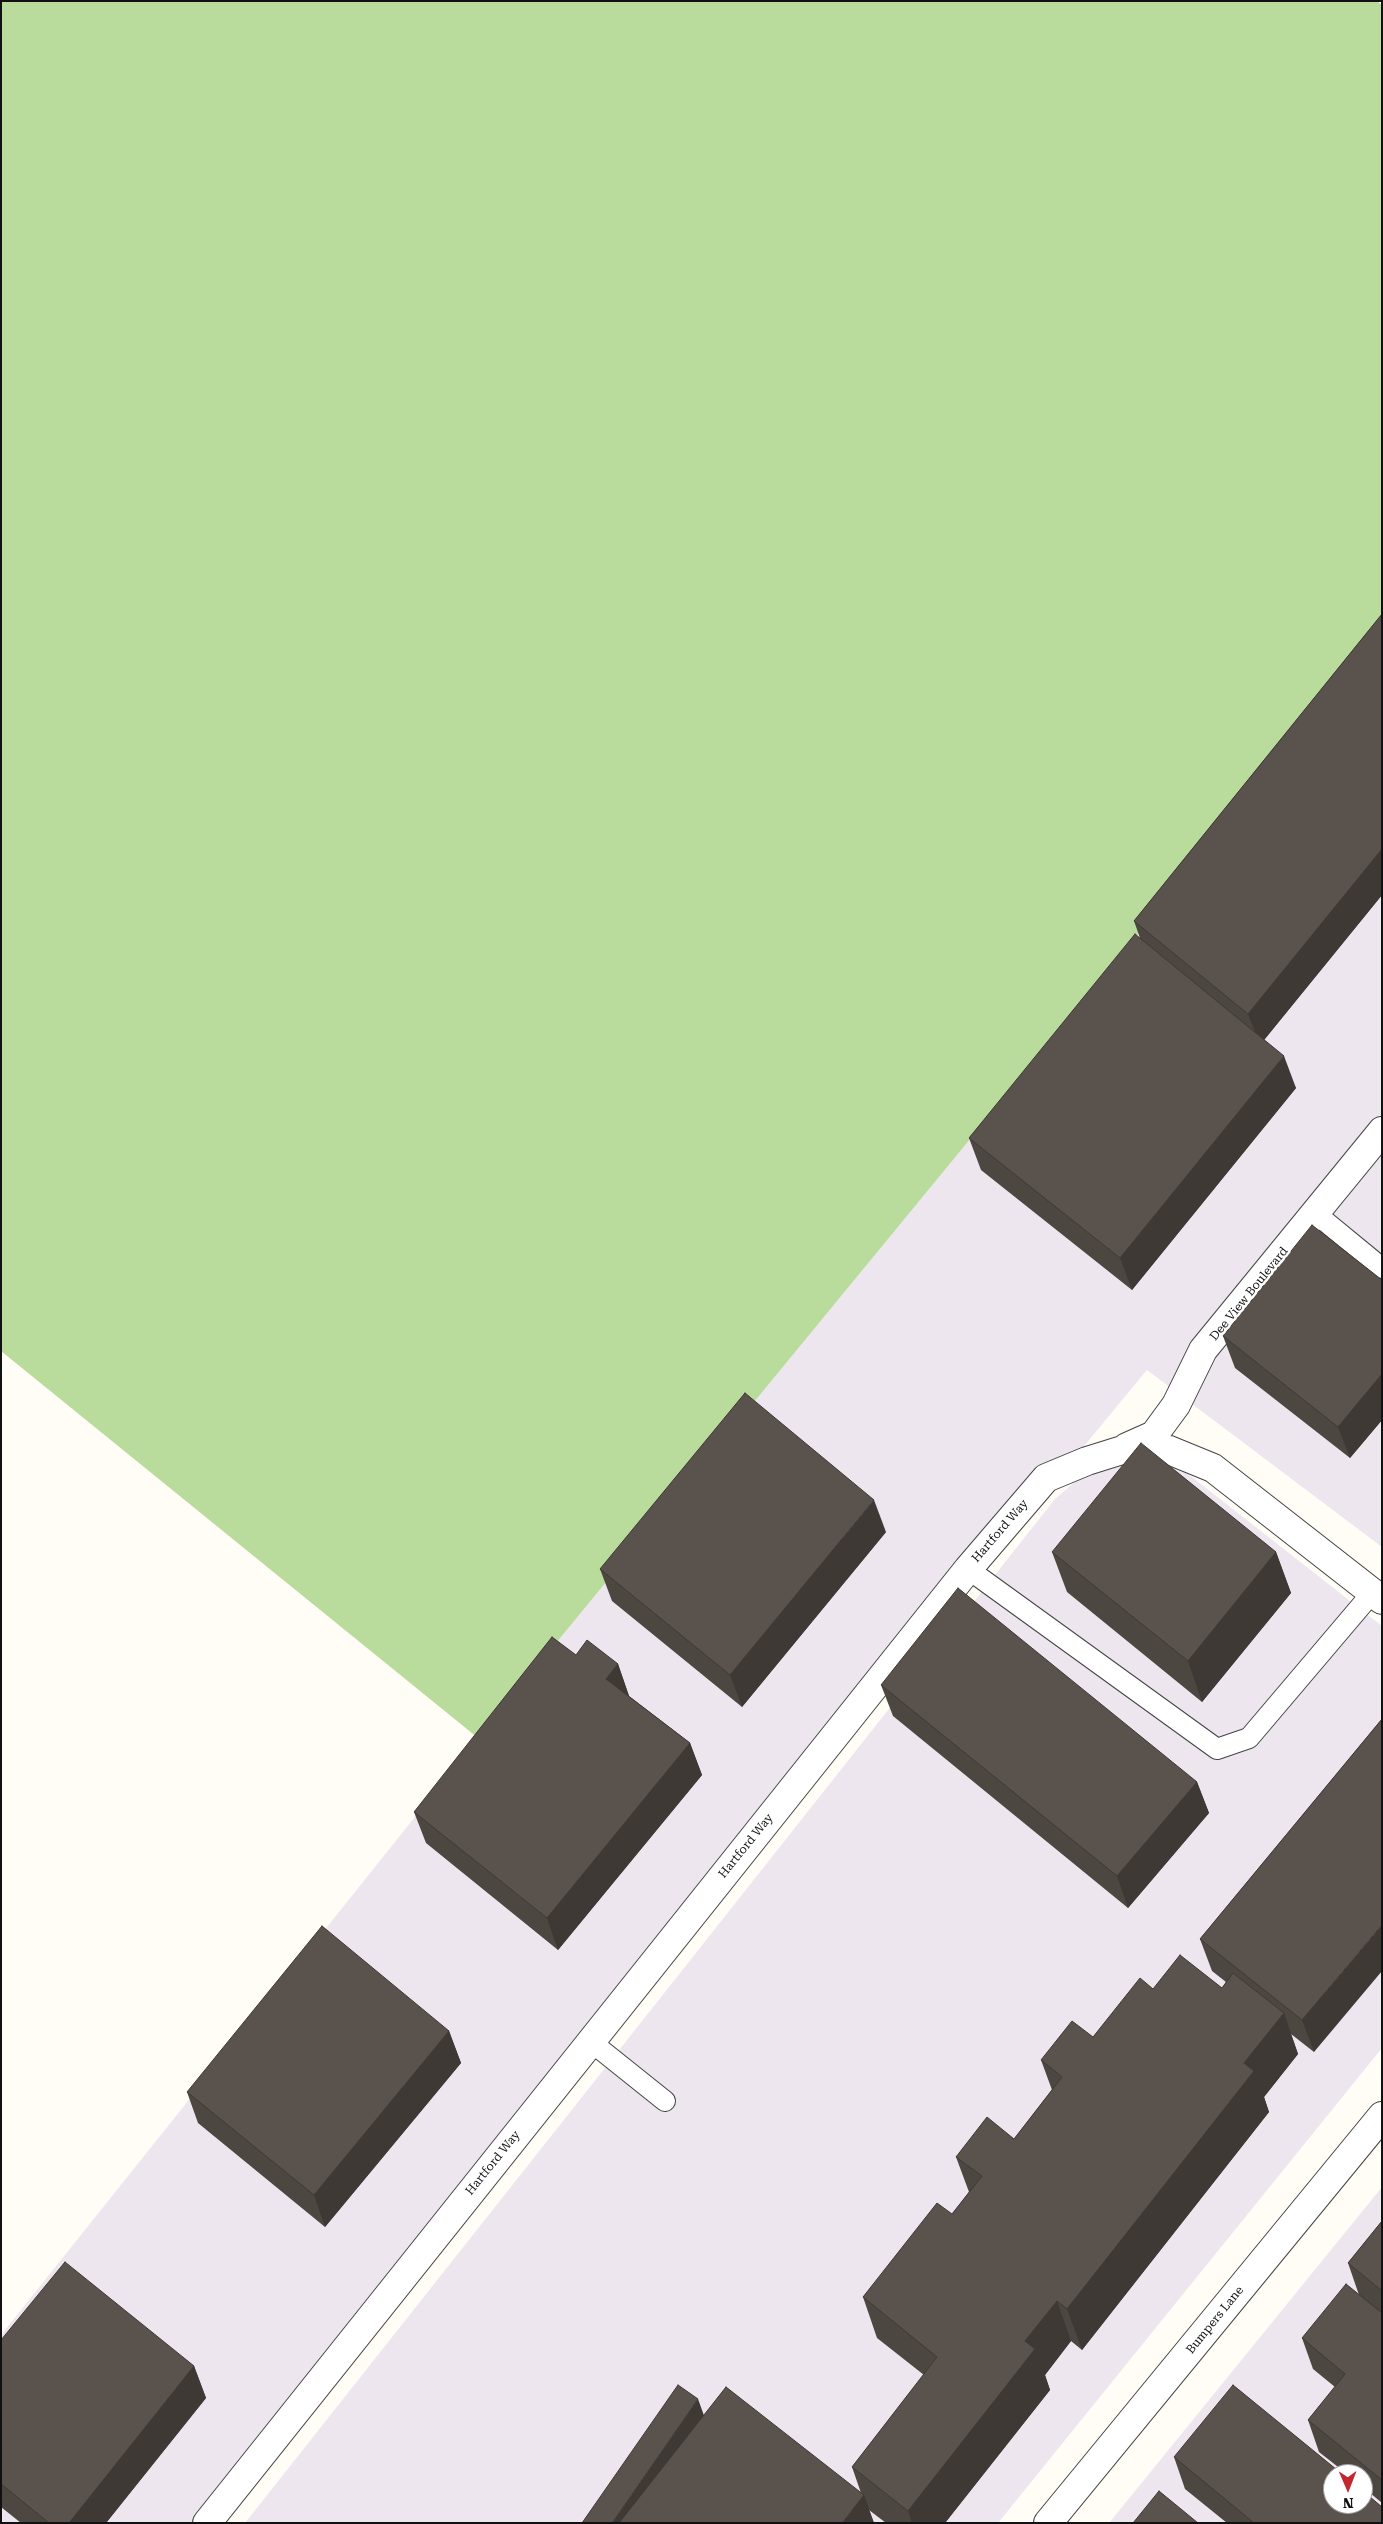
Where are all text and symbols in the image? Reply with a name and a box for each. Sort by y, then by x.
street label: Dee View Boulevard [1207,1244,1291,1344]
street label: Hartford Way [969,1497,1031,1565]
street label: Hartford Way [716,1811,776,1881]
street label: Hartford Way [463,2128,523,2198]
street label: Bumpers Lane [1183,2283,1247,2357]
north arrow [1323,2464,1373,2514]
text: N [1343,2495,1354,2511]

